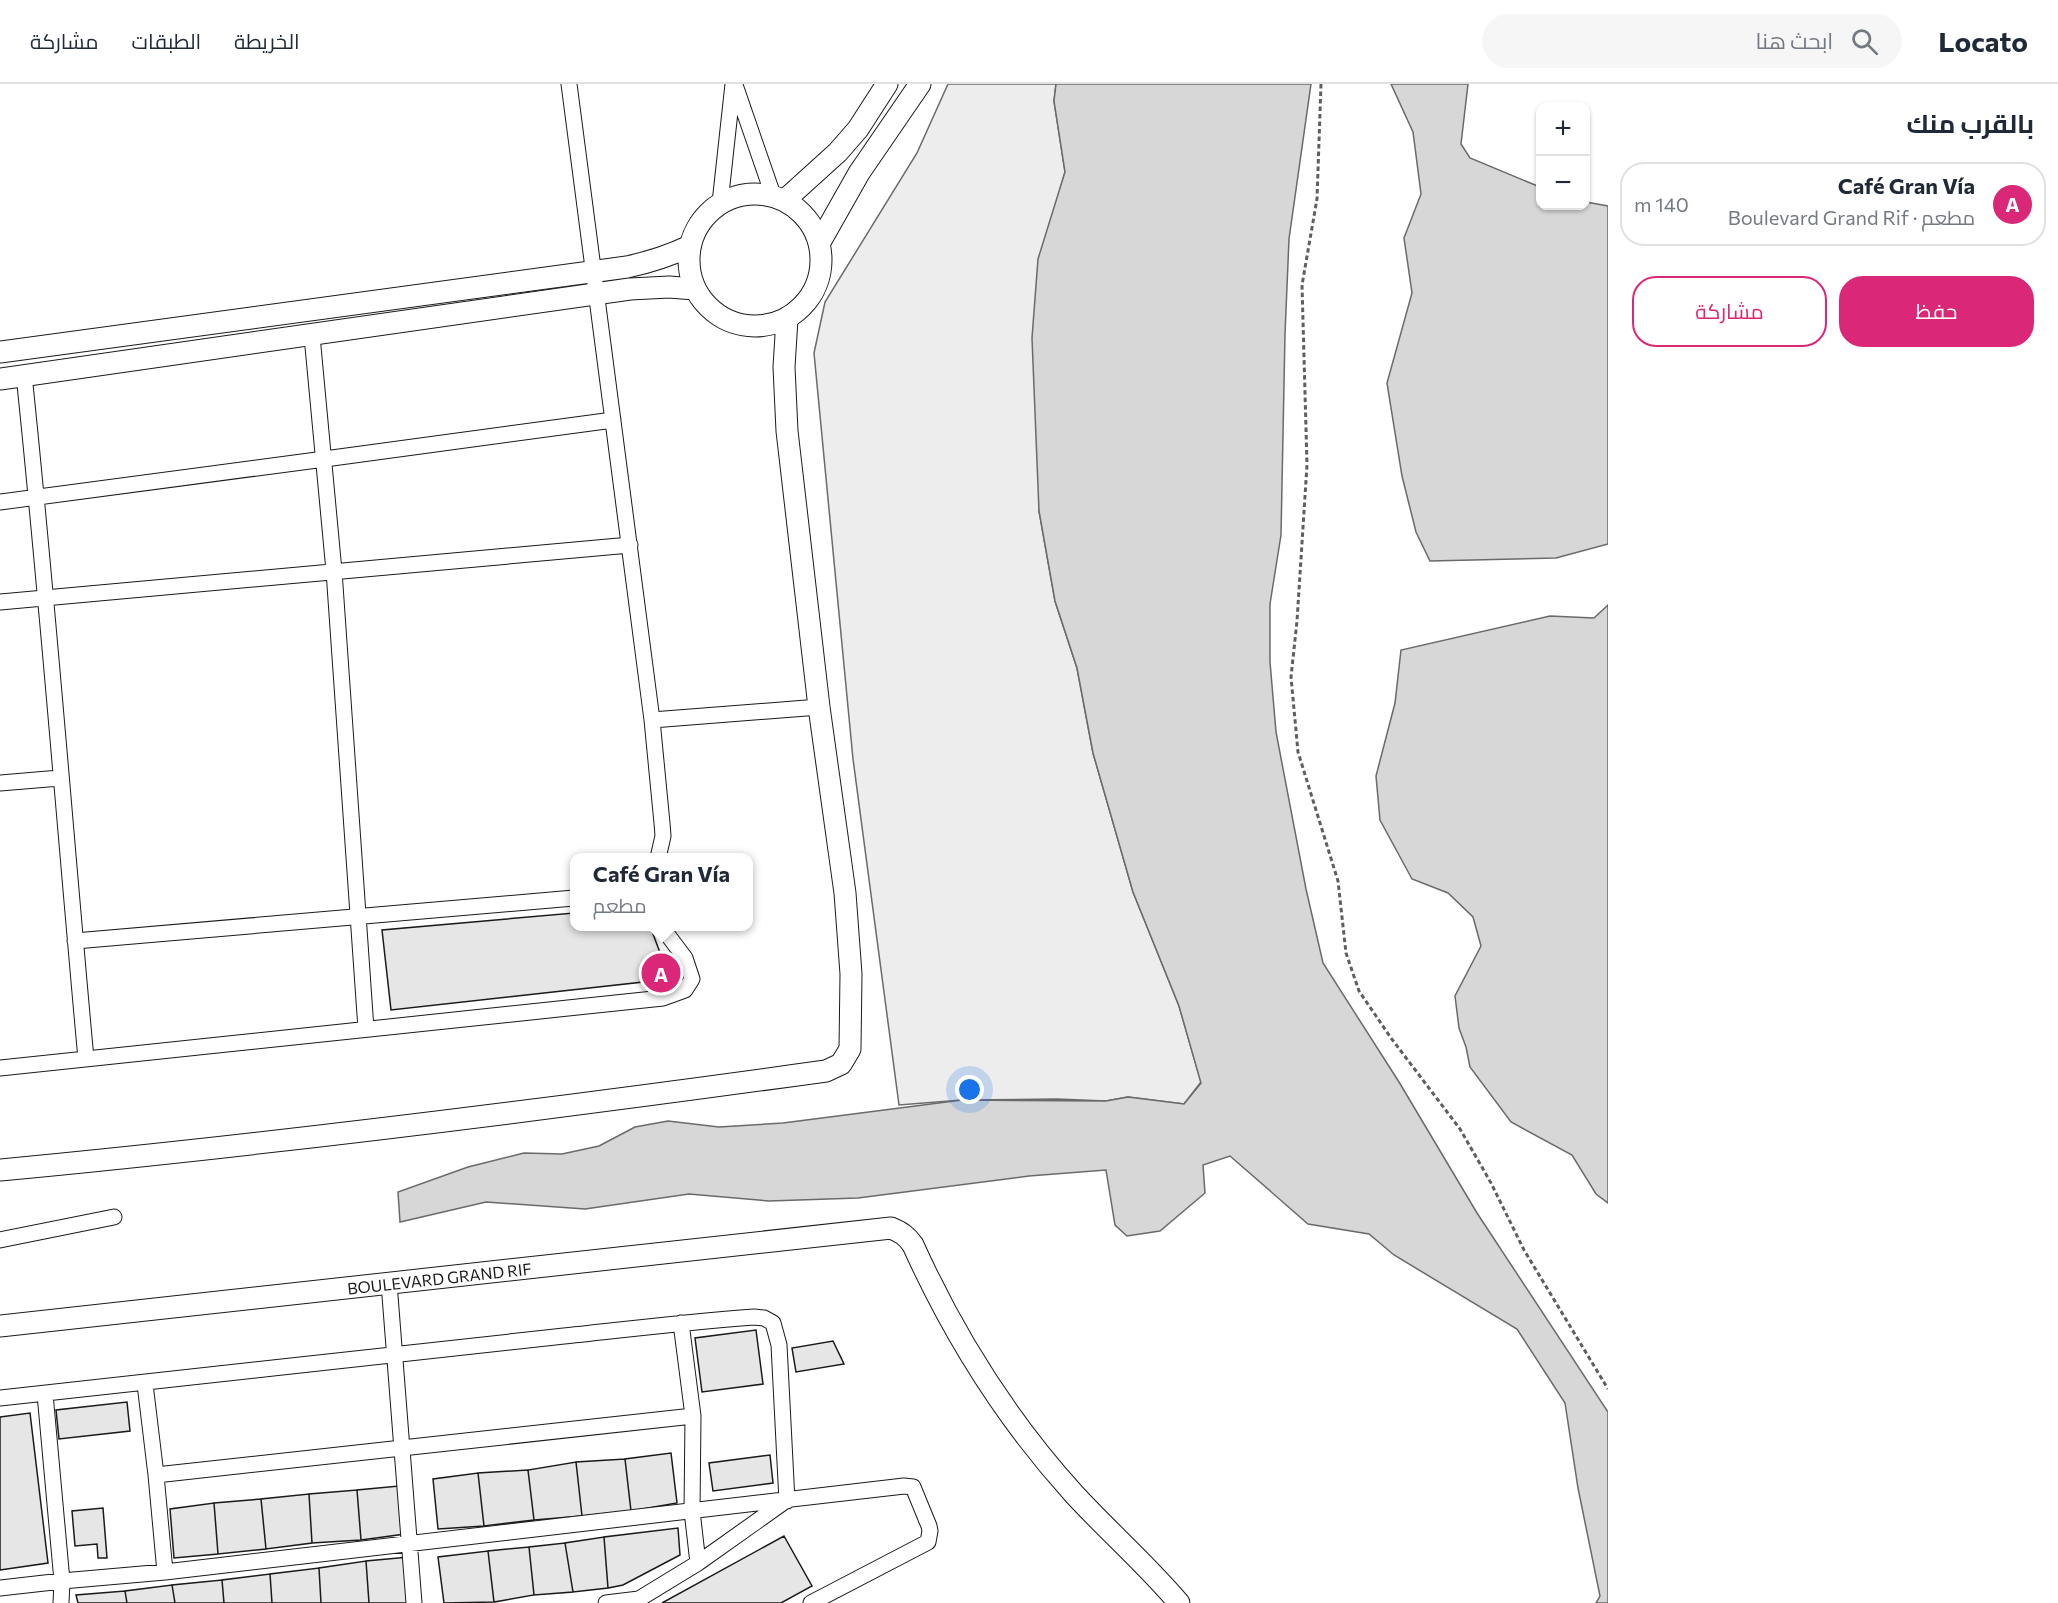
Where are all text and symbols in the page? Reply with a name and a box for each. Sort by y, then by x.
search box [1482,14,1902,68]
text: Locato [1938,24,2028,58]
icon: search [1848,25,1881,58]
text: ابحث هنا [1756,27,1833,54]
text: مشاركة [30,28,99,53]
text: الطبقات [132,28,201,53]
text: الخريطة [234,28,300,53]
map controls [1536,102,1590,210]
button: + [1536,102,1590,156]
text: بالقرب منك [1906,107,2034,138]
button: − [1536,156,1590,210]
text: Café Gran Vía [1838,172,1975,199]
text: 140 m [1634,192,1689,216]
text: A [2005,192,2020,216]
text: مطعم · Boulevard Grand Rif [1728,205,1975,229]
button: مشاركة [1632,276,1827,347]
button: حفظ [1839,276,2034,347]
popup [570,853,753,931]
text: Café Gran Vía [593,860,730,887]
text: مطعم [593,893,647,917]
pin: A [642,950,680,996]
your location [955,1075,984,1104]
street label: BOULEVARD GRAND RIF [346,1258,532,1297]

